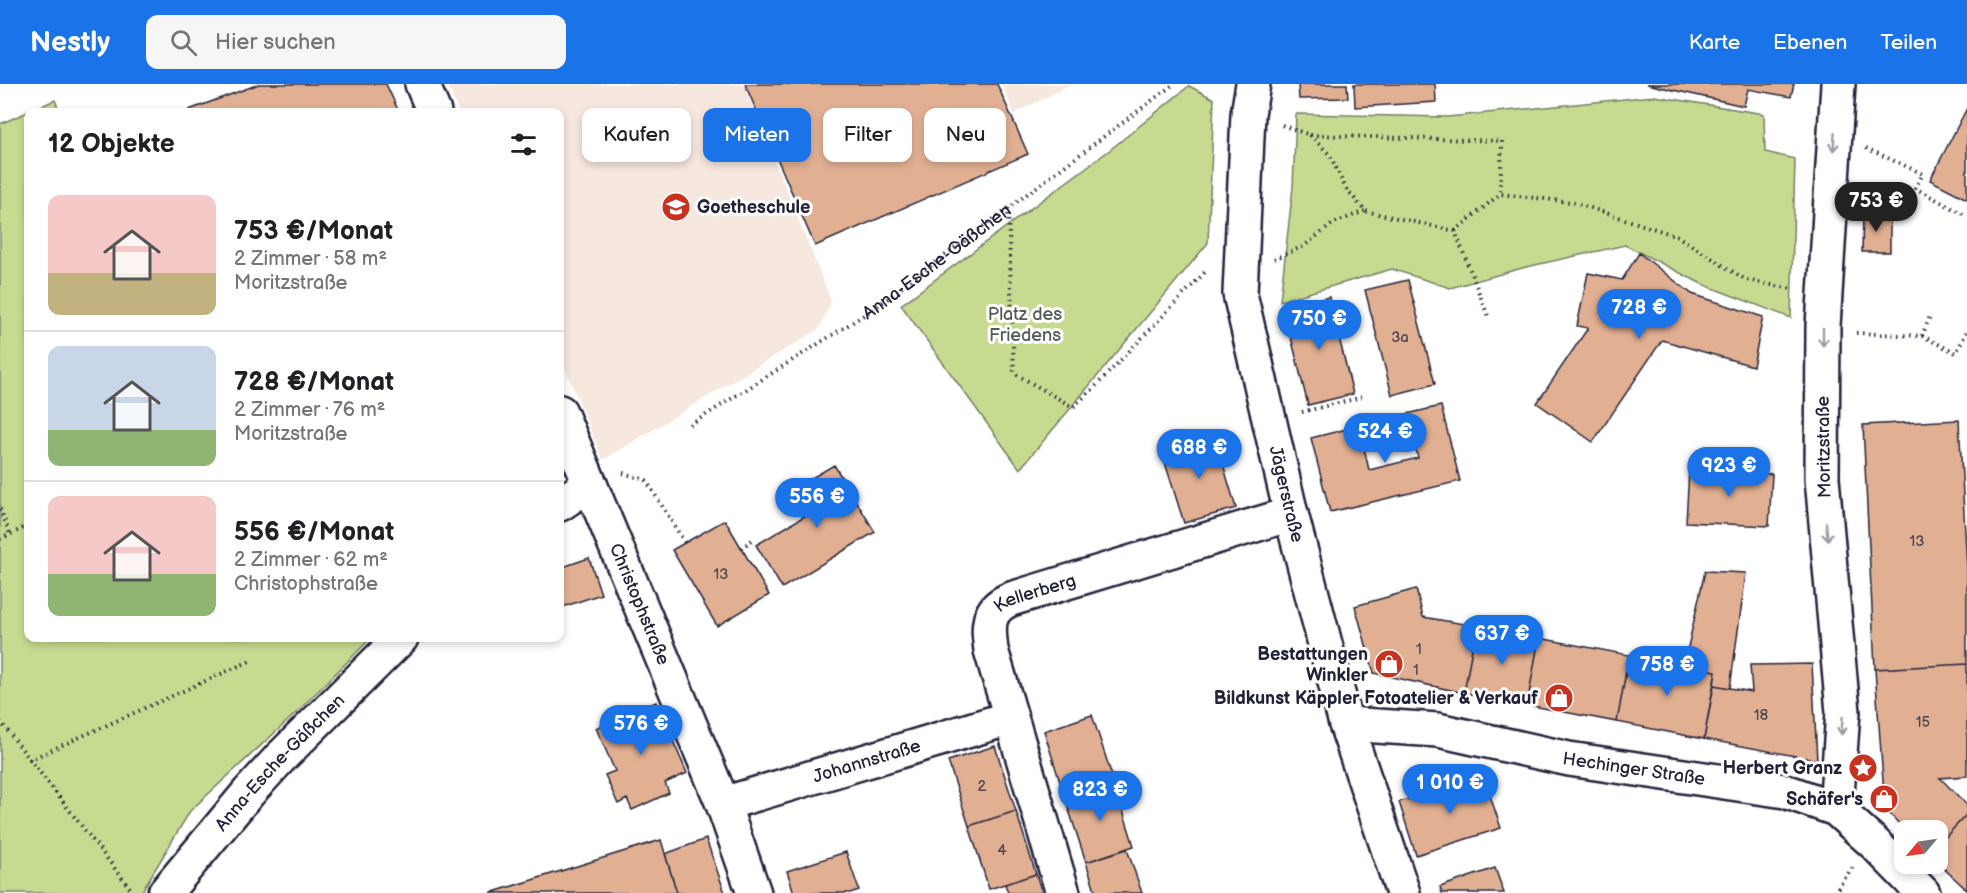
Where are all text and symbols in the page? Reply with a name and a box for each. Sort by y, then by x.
search box [146,15,566,69]
text: Nestly [30,26,110,59]
icon: search [167,26,200,59]
text: Hier suchen [215,29,336,56]
text: Karte [1689,30,1740,55]
text: Ebenen [1773,30,1847,55]
text: Teilen [1880,30,1937,55]
chip: Kaufen [582,108,691,162]
chip: Mieten [703,108,811,162]
chip: Filter [823,108,912,162]
chip: Neu [924,108,1006,162]
icon: filters [507,128,540,161]
text: 12 Objekte [48,129,175,160]
one-way arrow [1829,132,1840,152]
pin: 753 € [1834,182,1918,233]
text: 753 € [1849,189,1903,213]
school or university icon: Goetheschule [660,191,692,223]
place label: Goetheschule [697,197,810,218]
street label: Anna-Esche-Gäßchen [859,199,1015,324]
text: 753 €/Monat [234,216,393,247]
icon: home [96,219,168,291]
text: 2 Zimmer · 58 m² [234,247,387,271]
text: Moritzstraße [234,271,347,295]
pin: 728 € [1597,289,1681,340]
text: 728 € [1611,296,1667,320]
pin: 750 € [1277,300,1361,351]
park label: Platz des Friedens [988,304,1062,346]
text: 750 € [1291,307,1347,331]
one-way arrow [1817,327,1829,347]
house number: 3a [1391,328,1409,347]
text: 728 €/Monat [234,367,394,398]
icon: home [96,370,168,442]
street label: Moritzstraße [1813,395,1835,498]
text: 2 Zimmer · 76 m² [234,398,385,422]
pin: 524 € [1343,413,1427,464]
text: 524 € [1358,420,1413,444]
text: Moritzstraße [234,422,347,446]
pin: 688 € [1157,429,1241,480]
text: 688 € [1171,436,1227,460]
street label: Jägerstraße [1265,444,1309,545]
pin: 923 € [1687,447,1771,498]
text: 923 € [1701,454,1757,478]
pin: 556 € [775,478,859,529]
text: 556 € [789,485,845,509]
text: 556 €/Monat [234,517,394,548]
icon: home [96,520,168,592]
one-way arrow [1822,521,1833,541]
house number: 13 [1909,532,1925,551]
street label: Christophstraße [605,540,675,668]
text: 2 Zimmer · 62 m² [234,548,388,572]
house number: 13 [713,565,729,584]
street label: Kellerberg [990,569,1078,617]
text: Christophstraße [234,572,378,596]
pin: 637 € [1460,615,1544,666]
text: 637 € [1474,622,1530,646]
house number: 1 [1416,640,1422,659]
place label: Bestattungen Winkler [1257,644,1369,686]
pin: 758 € [1625,646,1709,697]
shop icon: Bestattungen Winkler [1373,648,1405,680]
text: 758 € [1639,653,1695,677]
house number: 1 [1413,661,1419,680]
shop icon: Bildkunst Käppler Fotoatelier & Verkauf [1543,682,1575,714]
place label: Bildkunst Käppler Fotoatelier & Verkauf [1214,688,1538,709]
street label: Anna-Esche-Gäßchen [211,690,349,835]
pin: 576 € [599,705,683,756]
house number: 18 [1754,706,1769,725]
text: 576 € [613,712,669,736]
house number: 15 [1916,713,1930,732]
one-way arrow [1836,716,1847,736]
street label: Johannstraße [810,735,923,787]
street label: Hechinger Straße [1561,748,1707,790]
place icon: Herbert Granz [1847,752,1879,784]
place label: Herbert Granz [1723,758,1842,779]
pin: 1 010 € [1395,764,1505,815]
pin: 823 € [1058,771,1142,822]
text: 1 010 € [1416,771,1484,795]
house number: 2 [978,777,987,796]
text: 823 € [1072,778,1128,802]
shop icon: Schäfer's [1868,783,1900,815]
place label: Schäfer's [1786,789,1863,810]
north arrow [1894,820,1948,874]
map controls [1894,820,1948,874]
house number: 4 [997,841,1007,860]

